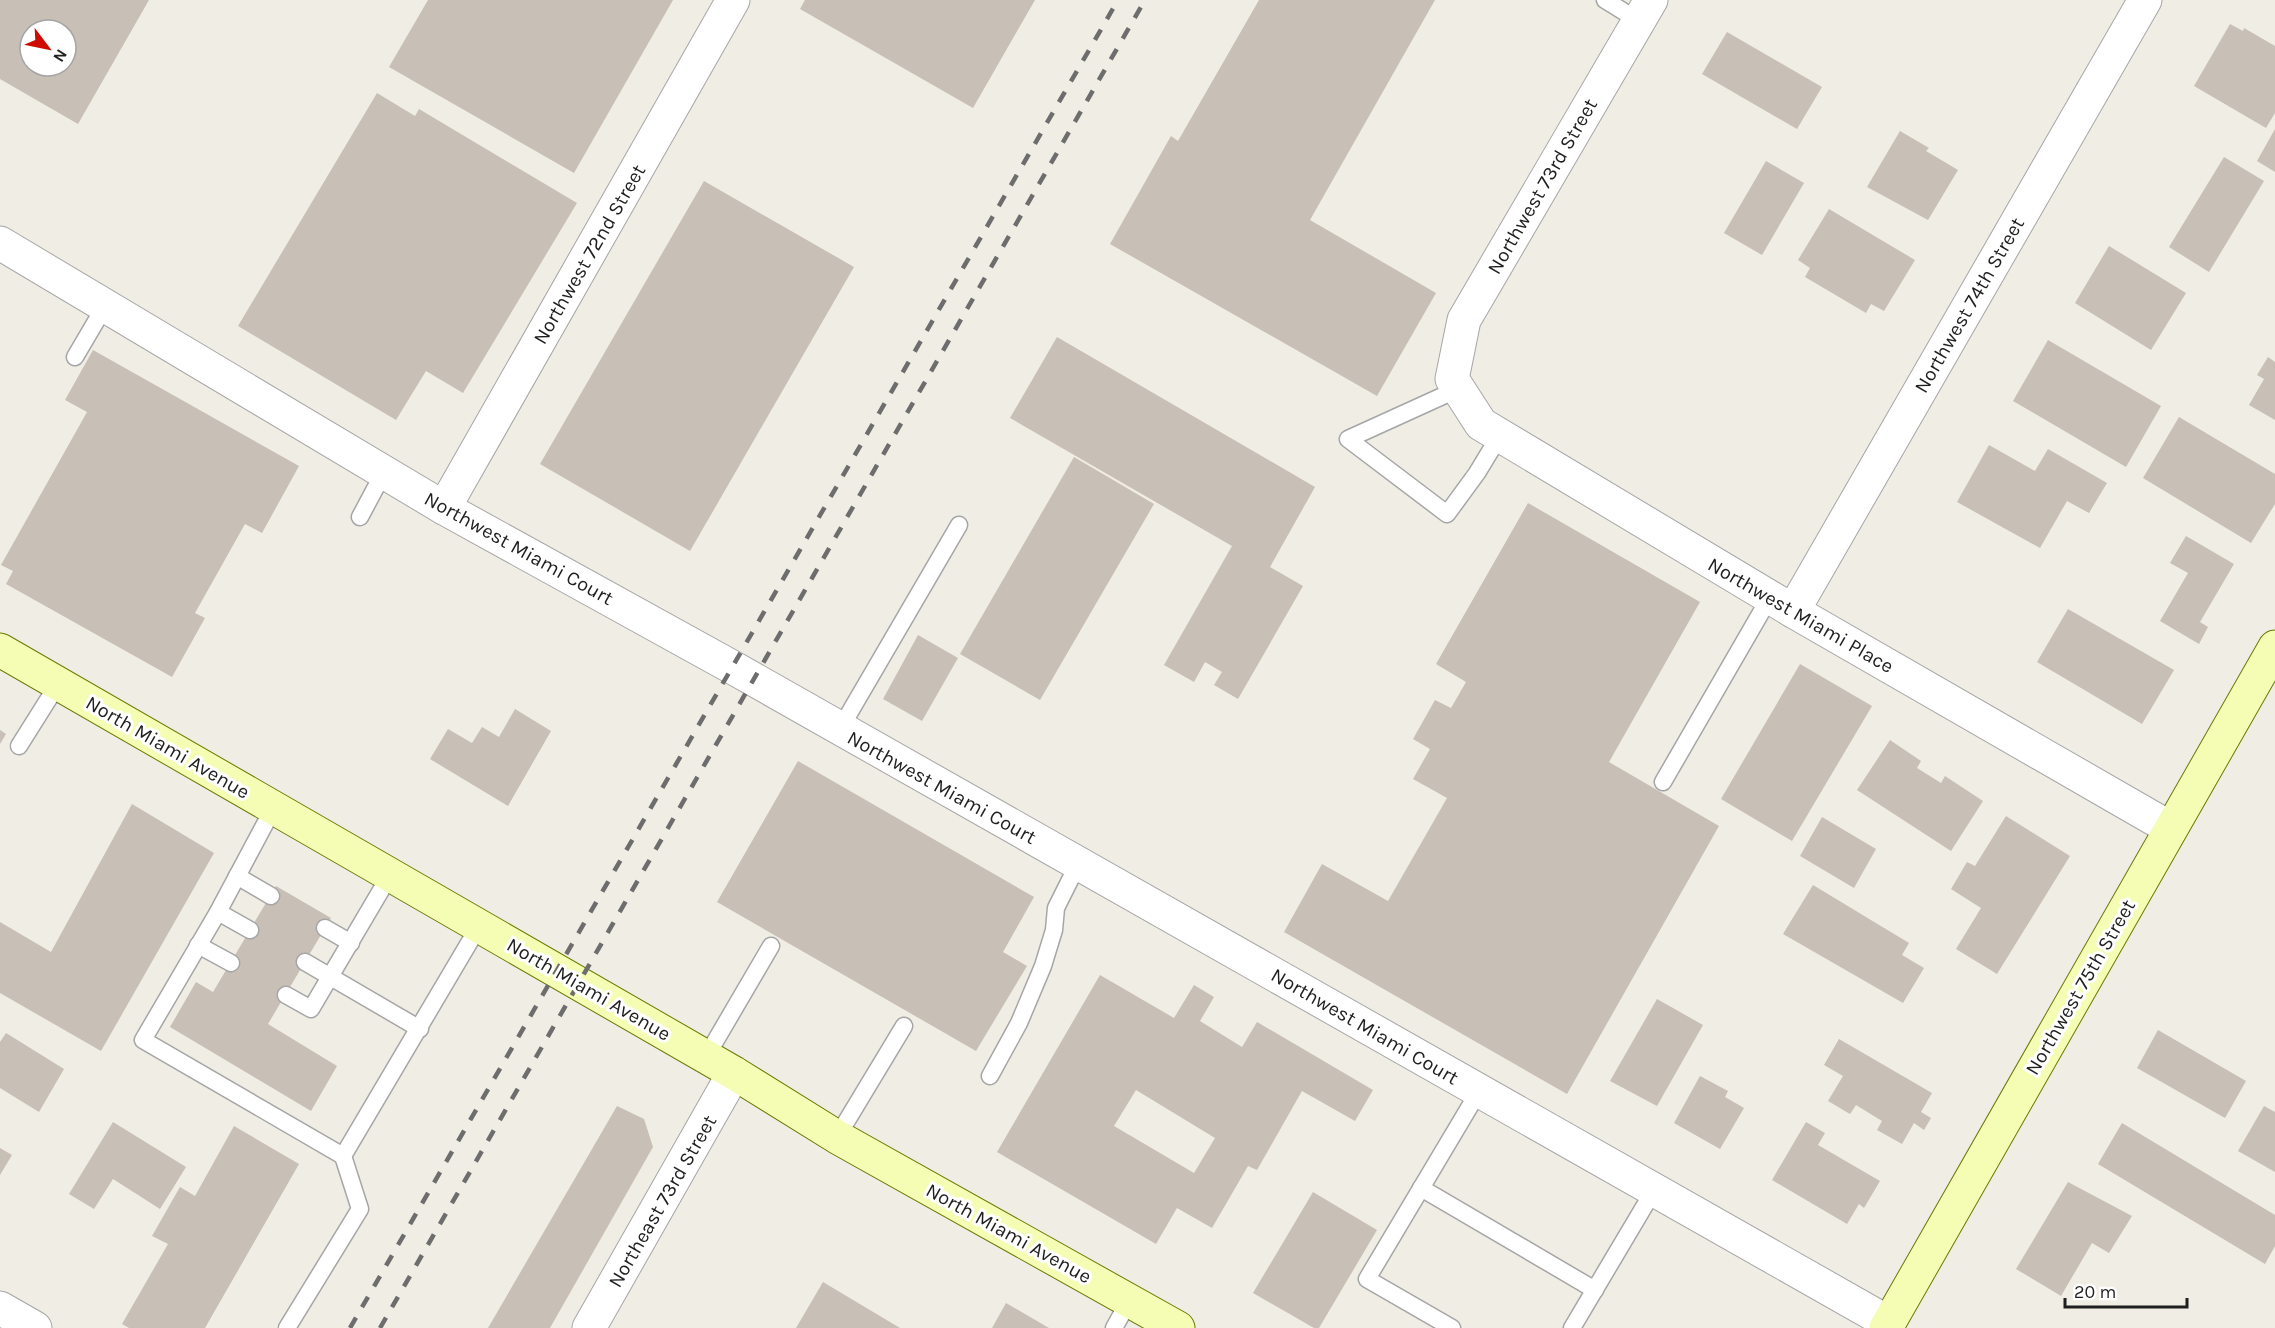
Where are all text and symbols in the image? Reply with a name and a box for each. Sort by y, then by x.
north arrow [18,18,78,78]
text: N [49,46,71,66]
street label: Northwest 73rd Street [1483,94,1602,278]
street label: Northwest 72nd Street [529,160,651,348]
street label: Northwest 74th Street [1910,213,2029,397]
street label: Northwest Miami Court [420,487,618,610]
street label: Northwest Miami Place [1704,553,1898,678]
street label: North Miami Avenue [82,691,254,804]
street label: Northwest Miami Court [843,726,1041,849]
street label: Northwest 75th Street [2021,895,2140,1079]
street label: North Miami Avenue [503,933,675,1046]
street label: Northwest Miami Court [1267,963,1463,1090]
street label: Northeast 73rd Street [604,1110,721,1292]
street label: North Miami Avenue [922,1178,1095,1288]
scale bar [2065,1271,2186,1309]
text: 20 m [2074,1281,2116,1303]

